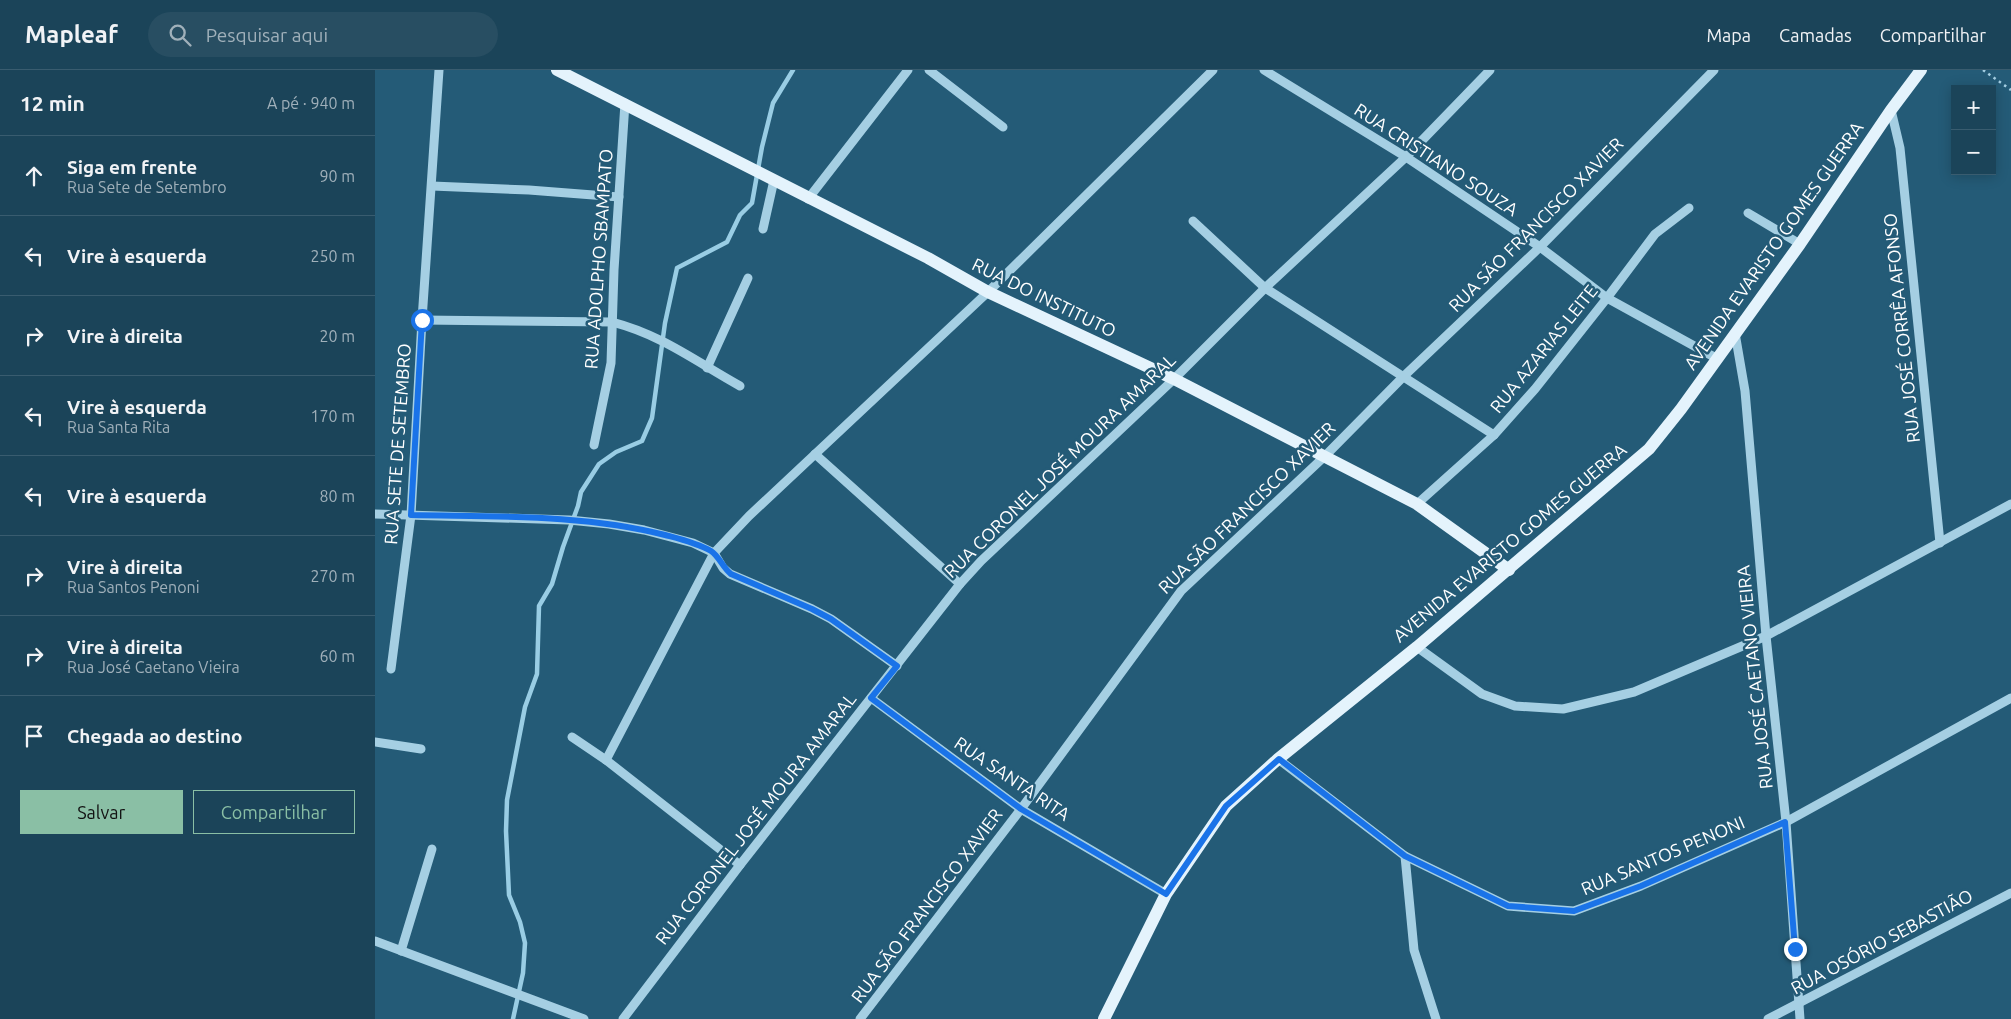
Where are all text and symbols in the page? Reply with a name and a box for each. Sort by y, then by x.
search box [148,12,498,57]
text: Mapleaf [25,21,118,48]
icon: search [166,21,194,49]
text: Pesquisar aqui [206,24,328,46]
text: Mapa [1706,25,1751,45]
text: Camadas [1779,25,1852,45]
text: Compartilhar [1880,25,1986,45]
map controls [1951,85,1996,175]
button: + [1951,85,1996,130]
text: 12 min [20,91,85,115]
text: A pé · 940 m [267,94,355,112]
street label: RUA CRISTIANO SOUZA [1351,99,1522,220]
street label: AVENIDA EVARISTO GOMES GUERRA [1680,118,1867,373]
button: − [1951,130,1996,175]
street label: RUA SÃO FRANCISCO XAVIER [1443,132,1626,315]
street label: RUA ADOLPHO SBAMPATO [580,148,616,370]
text: Siga em frente [67,156,197,178]
icon: ahead [20,162,48,190]
text: 90 m [319,167,355,185]
text: Rua Sete de Setembro [67,178,227,196]
street label: RUA JOSÉ CORRÊA AFONSO [1878,212,1923,444]
icon: left [20,242,48,270]
text: Vire à esquerda [67,245,207,267]
text: 250 m [310,247,355,265]
street label: RUA DO INSTITUTO [969,254,1120,341]
street label: RUA AZARIAS LEITE [1485,280,1601,416]
route start [411,309,434,332]
icon: right [20,322,48,350]
text: Vire à direita [67,325,183,347]
text: 20 m [319,327,355,345]
street label: RUA SETE DE SETEMBRO [380,343,414,545]
street label: RUA CORONEL JOSÉ MOURA AMARAL [939,349,1179,581]
text: Vire à esquerda [67,396,207,418]
icon: left [20,402,48,430]
text: 170 m [310,407,355,425]
street label: RUA SÃO FRANCISCO XAVIER [1153,417,1339,597]
text: Rua Santa Rita [67,418,170,436]
street label: AVENIDA EVARISTO GOMES GUERRA [1389,439,1630,646]
icon: left [20,482,48,510]
text: Vire à esquerda [67,485,207,507]
text: 80 m [319,487,355,505]
text: Vire à direita [67,556,183,578]
icon: right [20,562,48,590]
street label: RUA JOSÉ CAETANO VIEIRA [1731,564,1776,790]
text: 270 m [310,567,355,585]
text: Rua Santos Penoni [67,578,200,596]
text: Vire à direita [67,636,183,658]
icon: right [20,642,48,670]
text: 60 m [319,647,355,665]
text: Rua José Caetano Vieira [67,658,240,676]
street label: RUA CORONEL JOSÉ MOURA AMARAL [650,688,859,948]
icon: arrive [20,722,48,750]
text: Chegada ao destino [67,725,243,747]
street label: RUA SANTA RITA [951,732,1074,824]
button: Salvar [20,790,183,834]
button: Compartilhar [193,790,355,834]
street label: RUA SÃO FRANCISCO XAVIER [846,804,1006,1006]
street label: RUA SANTOS PENONI [1578,812,1747,899]
street label: RUA OSÓRIO SEBASTIÃO [1787,884,1976,998]
route end [1784,938,1807,961]

